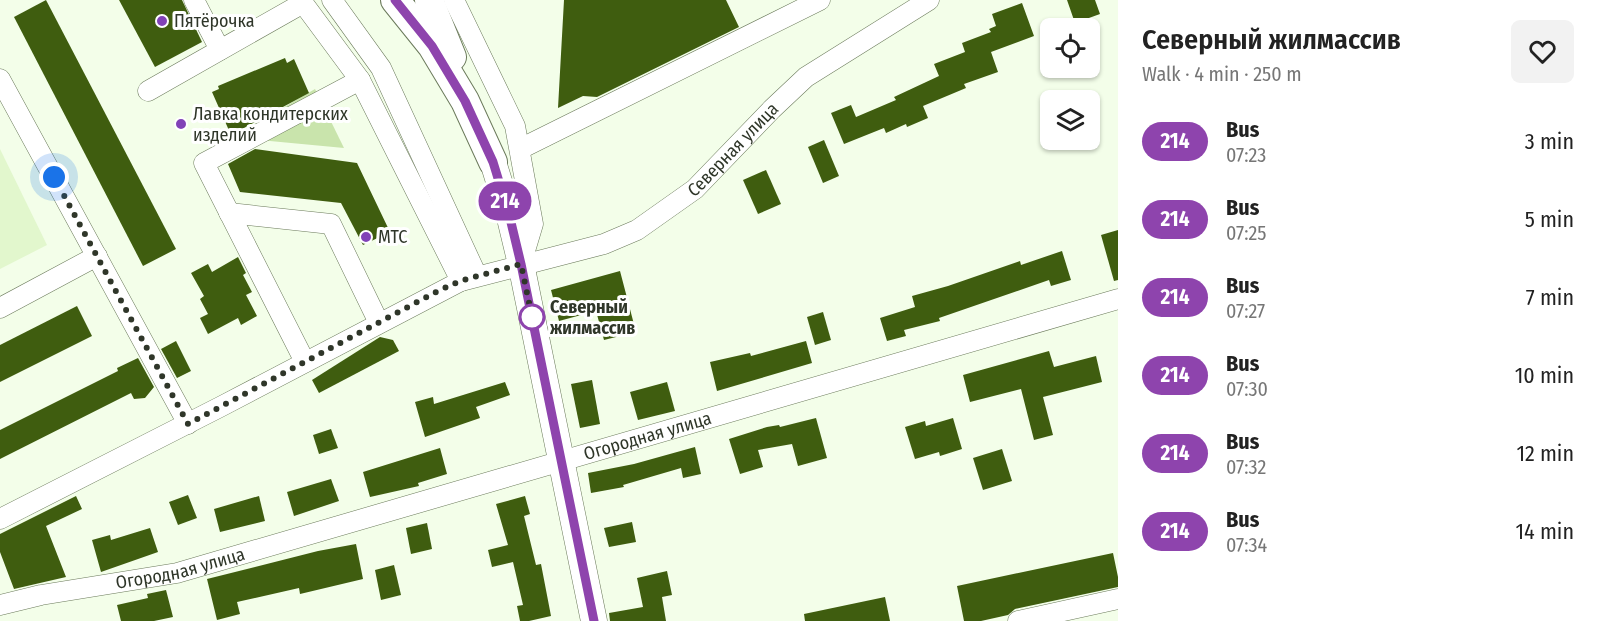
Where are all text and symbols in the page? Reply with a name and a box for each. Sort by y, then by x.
place label: Пятёрочка [174,10,255,32]
marker: Пятёрочка [155,14,169,28]
map controls [1040,18,1100,150]
button: locate [1040,18,1100,78]
button: heart [1511,20,1574,83]
text: Северный жилмассив [1142,23,1401,56]
text: Walk · 4 min · 250 m [1142,62,1302,86]
button: layers [1040,90,1100,150]
street label: Северная улица [683,98,783,202]
place label: Лавка кондитерских изделий [193,103,348,146]
text: Bus [1226,116,1259,143]
marker: Лавка кондитерских изделий [174,117,188,131]
text: 214 [1160,128,1190,154]
text: 3 min [1525,128,1574,155]
text: 07:23 [1226,143,1266,167]
your location [39,162,69,192]
line badge: 214 [470,182,540,220]
text: 214 [490,188,520,214]
text: Bus [1226,194,1259,221]
text: 214 [1160,206,1190,232]
text: 5 min [1525,206,1574,233]
text: 07:25 [1226,221,1266,245]
place label: МТС [378,226,407,248]
marker: МТС [359,230,373,244]
text: Bus [1226,272,1259,299]
text: 214 [1160,284,1190,310]
text: 7 min [1526,284,1574,311]
place label: Северный жилмассив [549,296,635,339]
text: 07:27 [1226,299,1265,323]
marker: Северный жилмассив [519,304,545,330]
text: Bus [1226,350,1259,377]
text: 214 [1160,362,1190,388]
text: 10 min [1515,362,1574,389]
text: 07:30 [1226,377,1268,401]
street label: Огородная улица [581,407,714,465]
text: Bus [1226,428,1259,455]
text: 214 [1160,440,1190,466]
text: 12 min [1516,440,1574,467]
text: 07:32 [1226,455,1266,479]
text: Bus [1226,506,1259,533]
text: 214 [1160,518,1190,544]
text: 14 min [1516,518,1574,545]
text: 07:34 [1226,533,1267,557]
street label: Огородная улица [114,543,247,594]

